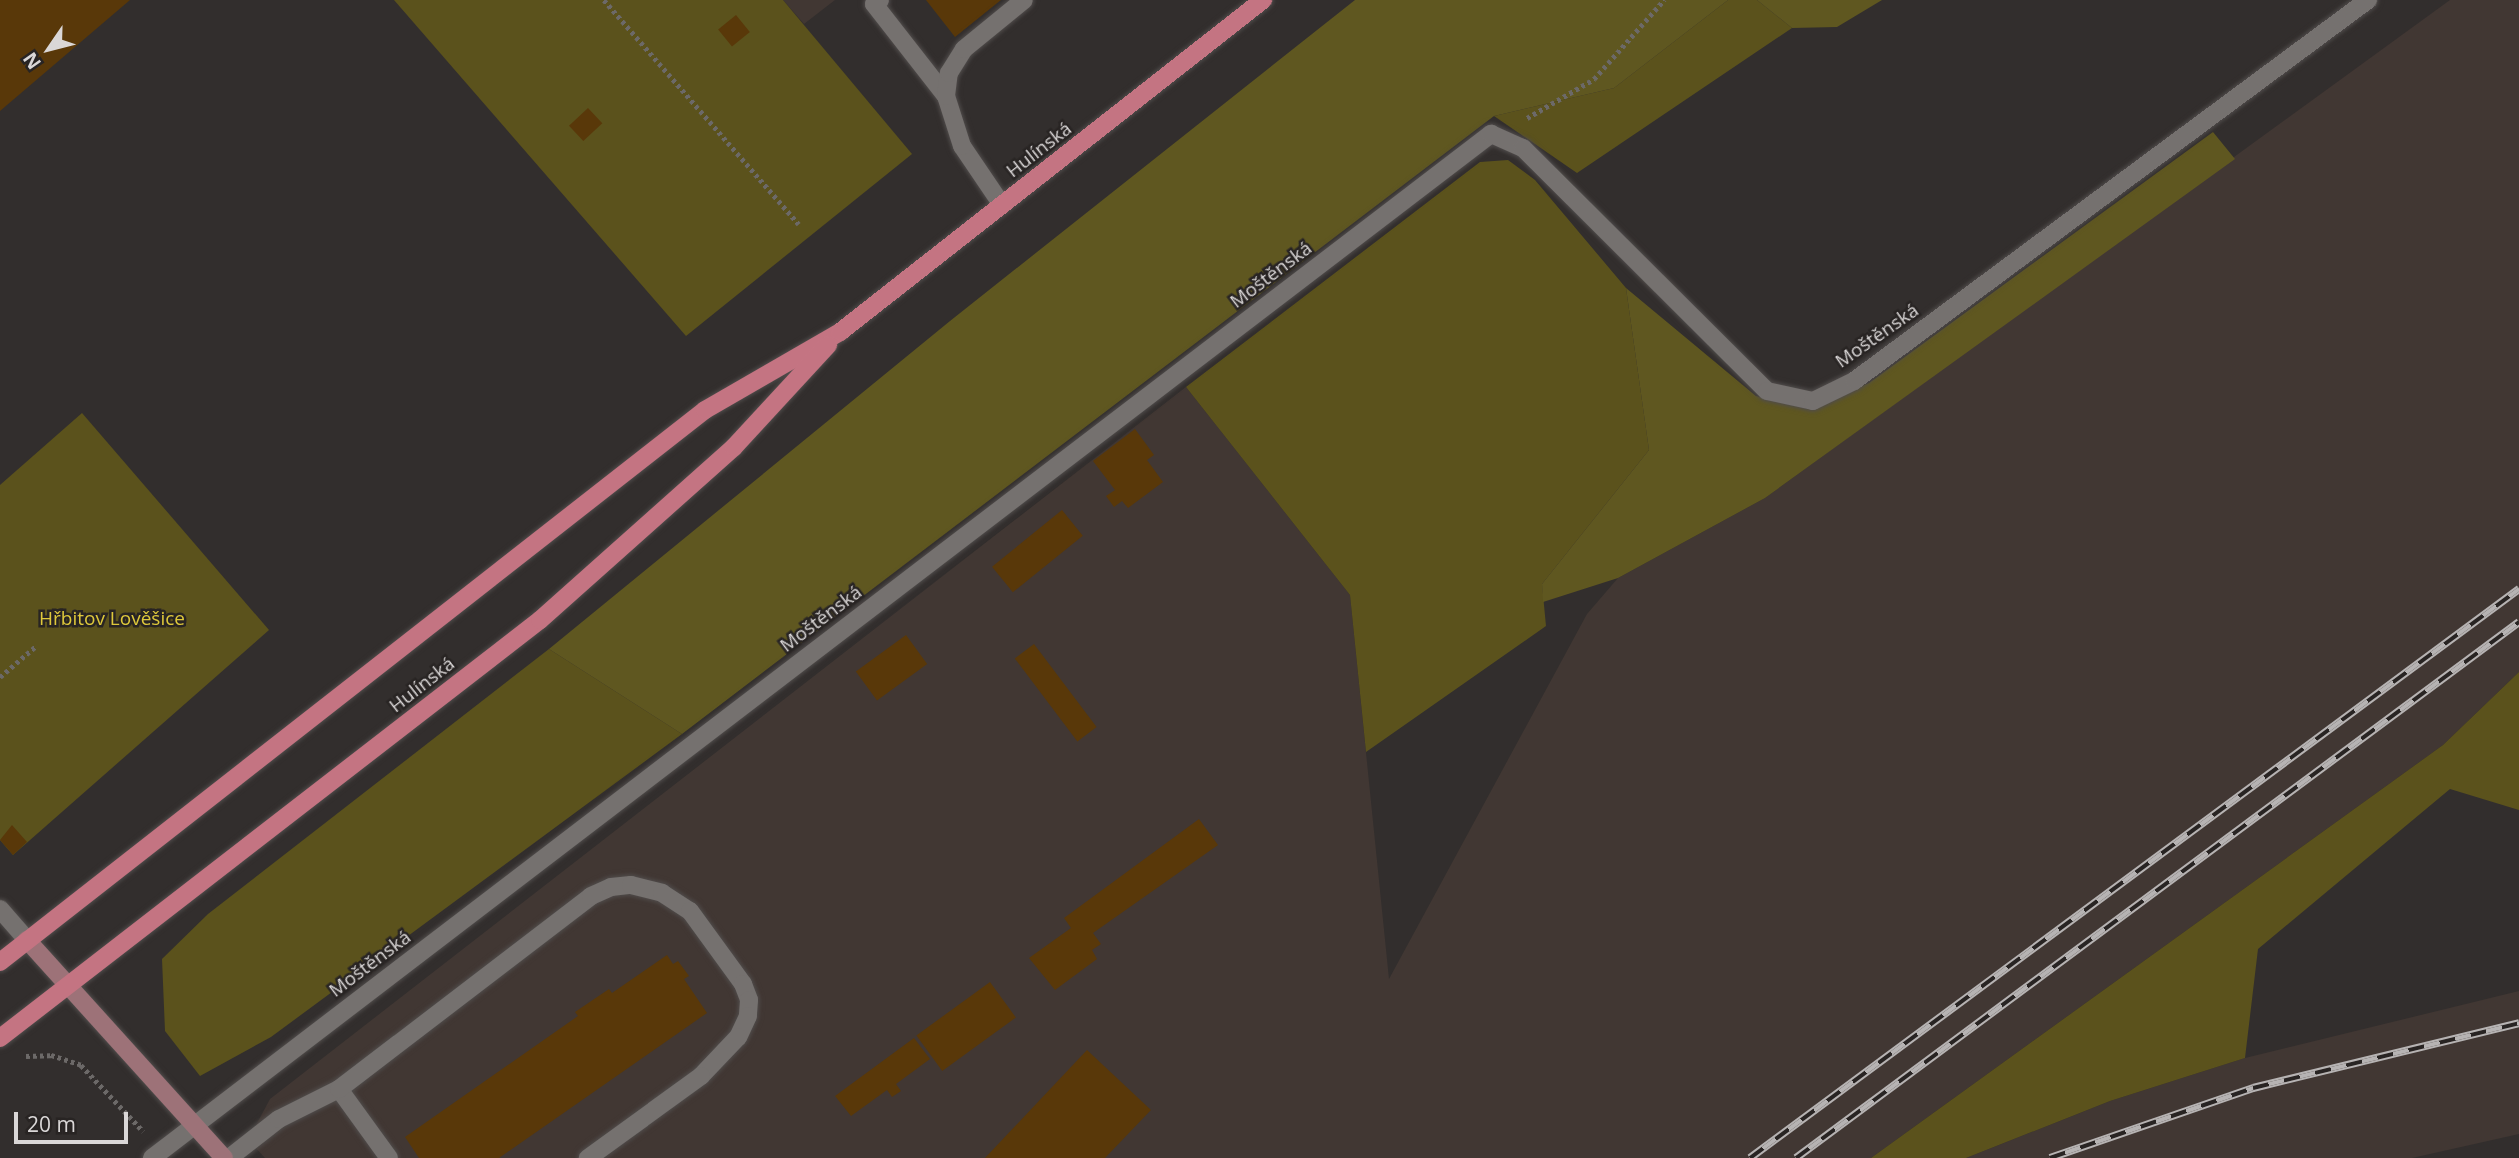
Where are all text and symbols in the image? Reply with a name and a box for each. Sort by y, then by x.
north arrow [14,14,84,84]
text: N [17,47,47,75]
street label: Hulínská [1002,117,1076,183]
street label: Moštěnská [1226,237,1316,313]
street label: Moštěnská [1831,299,1923,373]
street label: Moštěnská [776,581,866,657]
park label: Hřbitov Lověšice [39,608,185,630]
street label: Hulínská [385,652,459,718]
street label: Moštěnská [325,926,415,1002]
scale bar [18,1098,131,1142]
text: 20 m [27,1110,76,1138]

